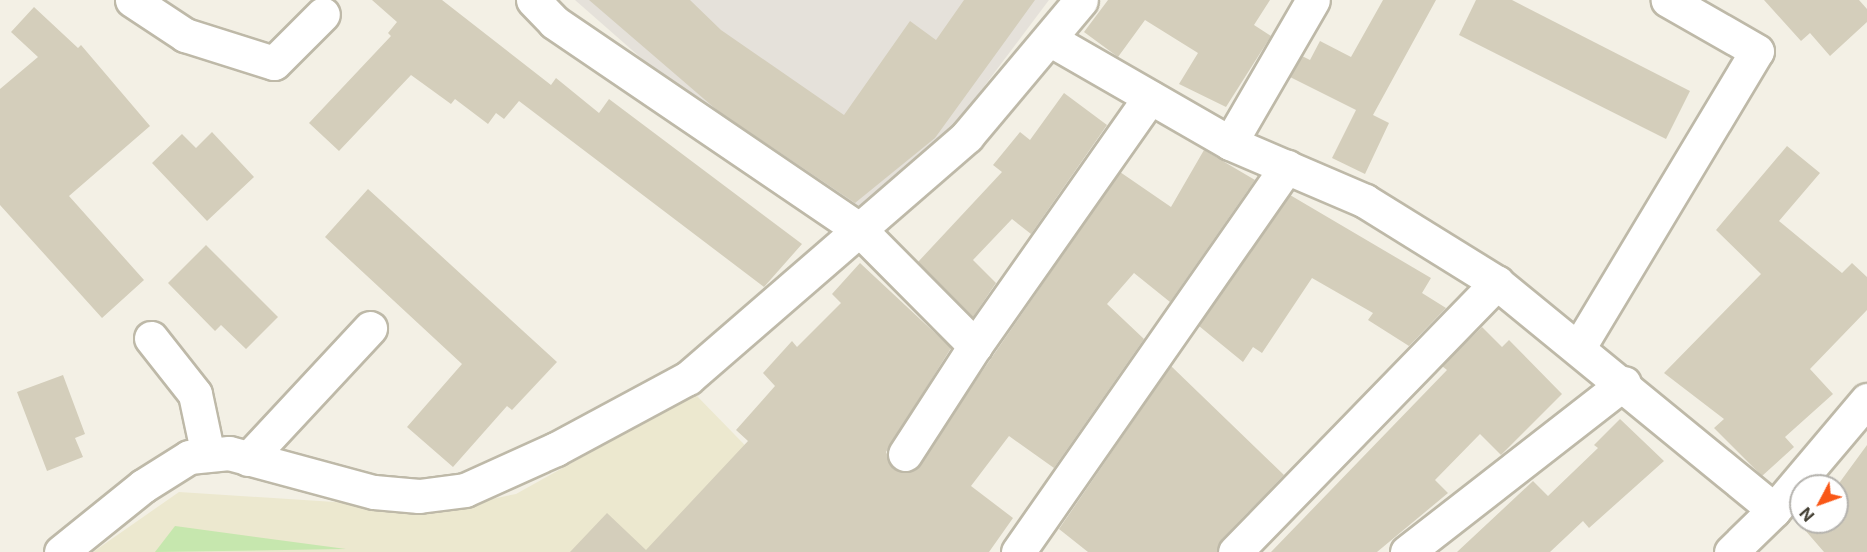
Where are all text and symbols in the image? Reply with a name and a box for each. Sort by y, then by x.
north arrow [1789,474,1849,534]
text: N [1795,503,1818,526]

